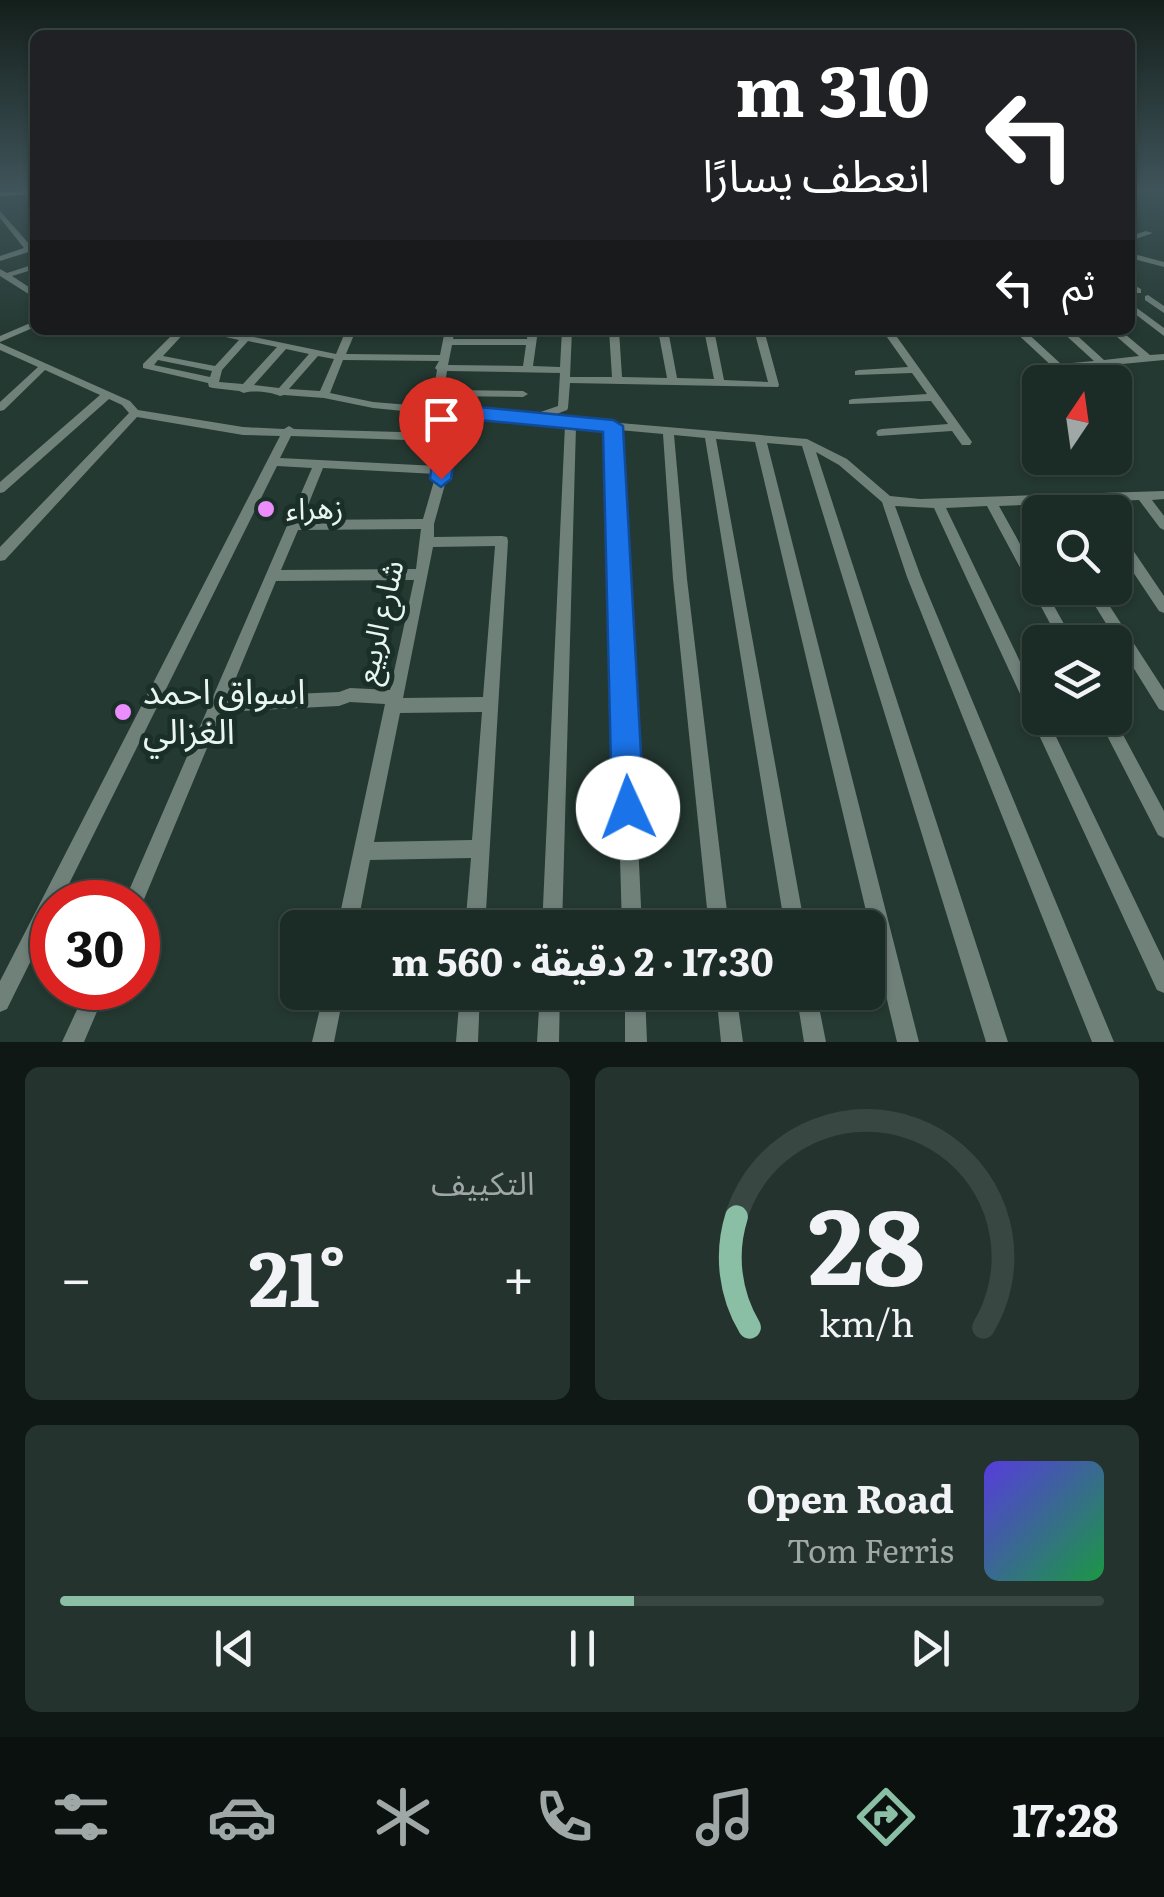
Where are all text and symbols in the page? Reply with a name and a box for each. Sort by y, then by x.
text: 310 m [735,35,930,139]
icon: left [965,70,1095,200]
text: انعطف يسارًا [702,139,930,206]
text: ثم [1062,255,1095,312]
icon: left [987,260,1042,315]
north arrow [1022,365,1132,475]
map controls [1022,365,1132,735]
pin [399,377,484,480]
icon: arrive [414,392,469,447]
place label: زهراء [286,484,344,528]
button: search [1022,495,1132,605]
marker: زهراء [255,498,277,520]
street label: شارع الربيع [342,555,416,688]
button: layers [1022,625,1132,735]
place label: اسواق احمد الغزالي [143,663,306,759]
marker: اسواق احمد الغزالي [112,701,134,723]
position arrow [576,756,680,860]
speed limit sign: 30 [30,880,160,1010]
text: 17:30 · 2 دقيقة · 560 m [391,931,774,988]
text: التكييف [431,1157,535,1205]
text: 28 [808,1163,925,1317]
text: 21° [248,1219,346,1330]
text: − [60,1234,92,1316]
text: + [502,1234,534,1316]
text: km/h [819,1295,914,1348]
text: Open Road [746,1468,954,1525]
text: Tom Ferris [787,1525,954,1573]
icon: previous [207,1621,262,1676]
icon: pause [555,1621,610,1676]
icon: next [903,1621,958,1676]
icon: filters [46,1782,116,1852]
icon: car [207,1782,277,1852]
icon: climate [368,1782,438,1852]
icon: phone [529,1782,599,1852]
icon: music [690,1782,760,1852]
icon: directions [851,1782,921,1852]
text: 17:28 [1012,1784,1118,1851]

